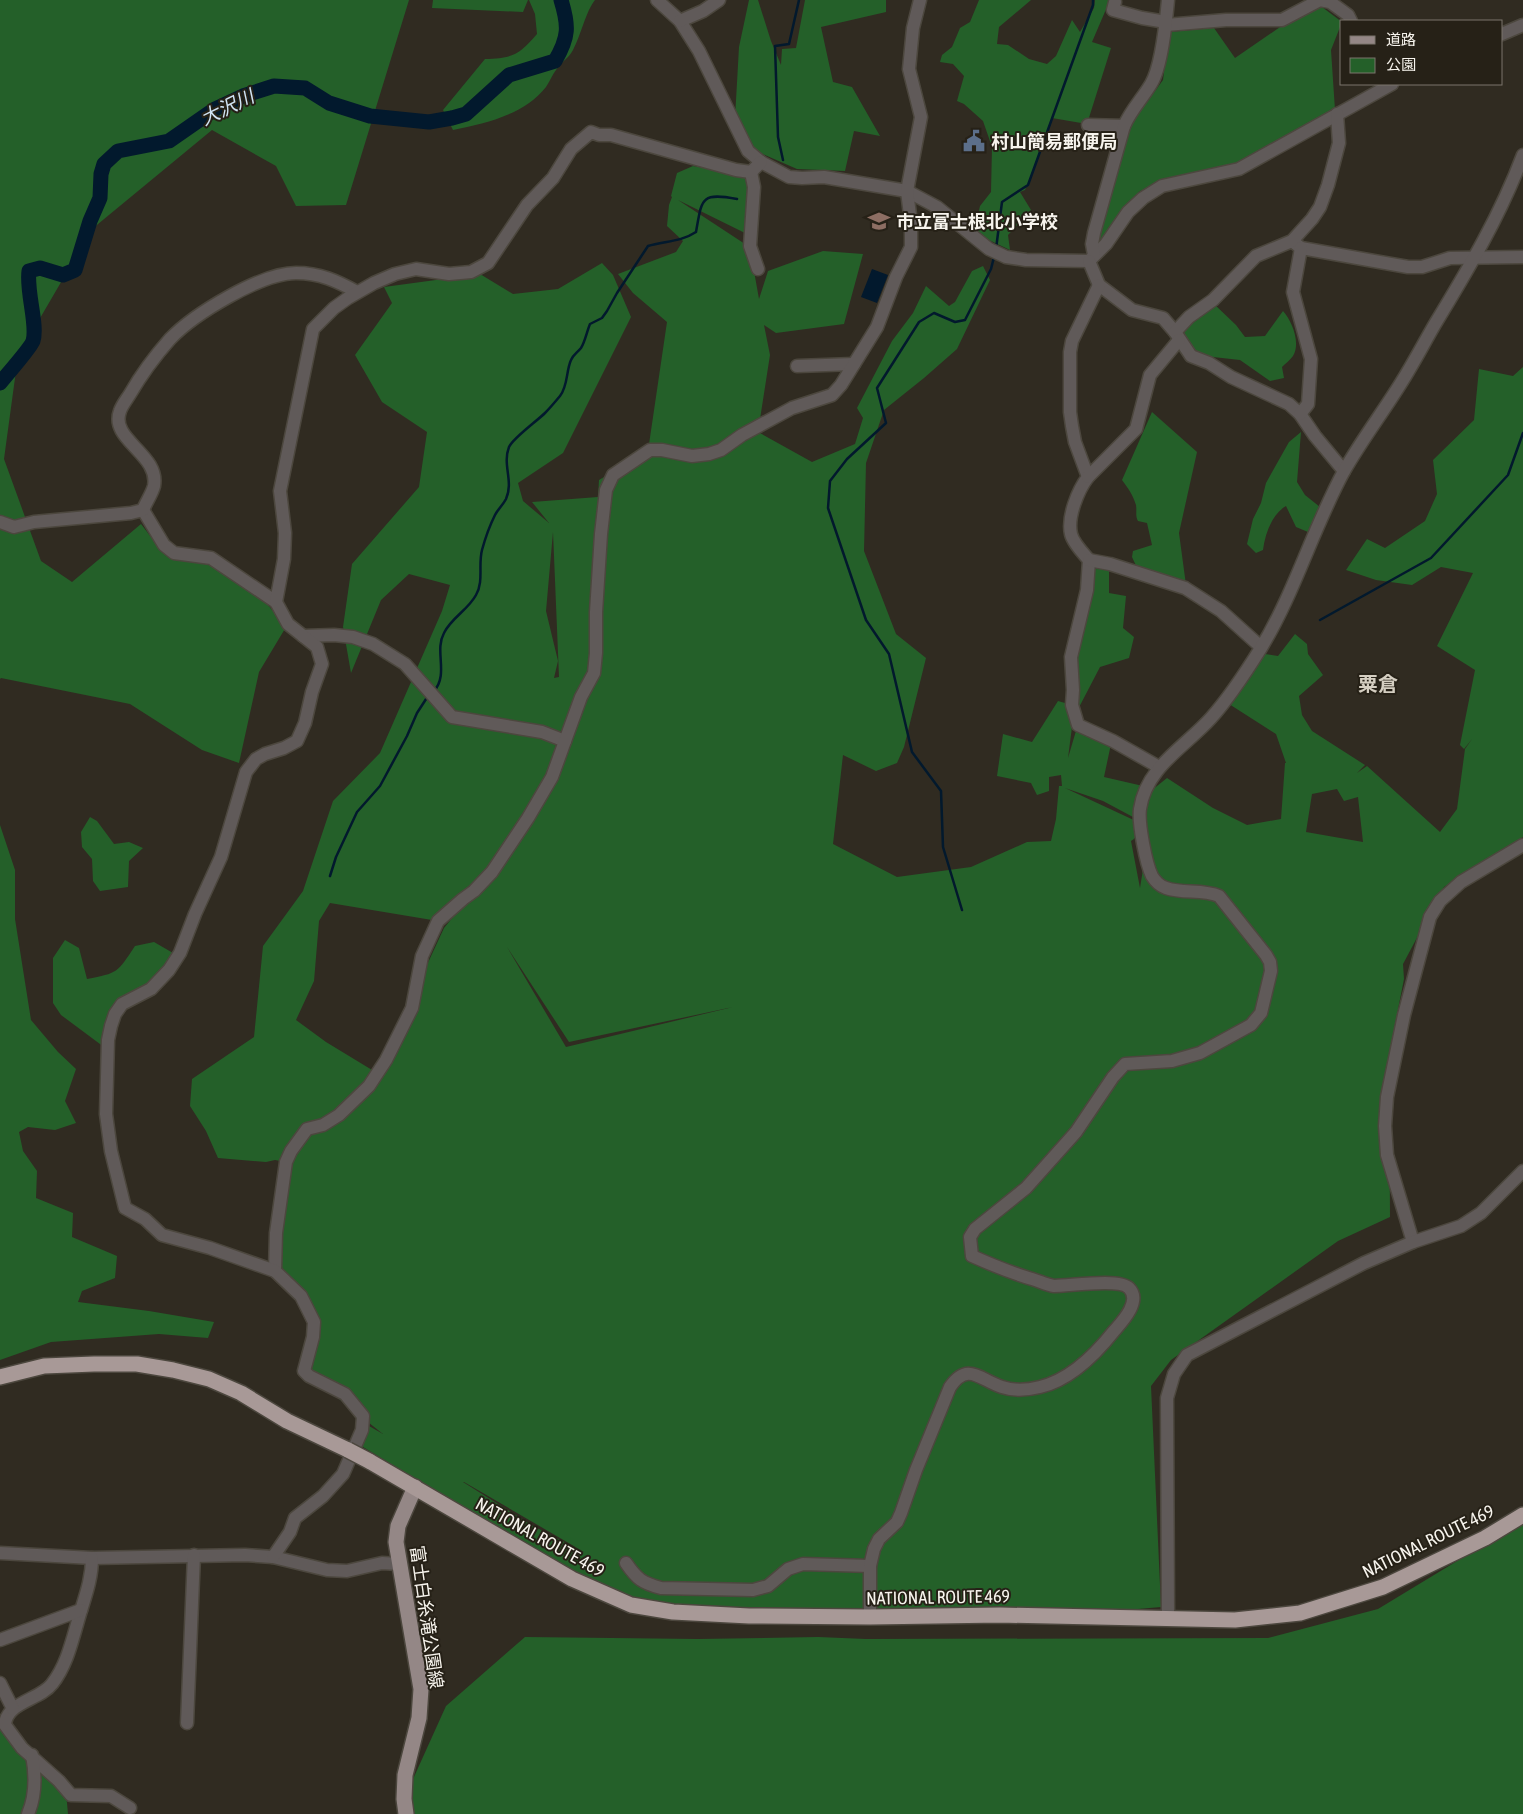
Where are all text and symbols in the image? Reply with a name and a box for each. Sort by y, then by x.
legend [1340,20,1503,85]
text: 道路 [1386,31,1416,48]
text: 公園 [1386,56,1416,73]
water label: 大沢川 [197,84,259,129]
public building icon: 村山簡易郵便局 [961,128,987,154]
place label: 村山簡易郵便局 [991,131,1117,152]
school or university icon: 市立富士根北小学校 [866,208,892,234]
place label: 市立富士根北小学校 [896,211,1058,232]
district label: 粟倉 [1358,672,1398,695]
street label: NATIONAL ROUTE 469 [472,1493,608,1581]
street label: NATIONAL ROUTE 469 [1359,1500,1497,1582]
street label: 富士白糸滝公園線 [407,1544,447,1690]
street label: NATIONAL ROUTE 469 [866,1585,1010,1609]

